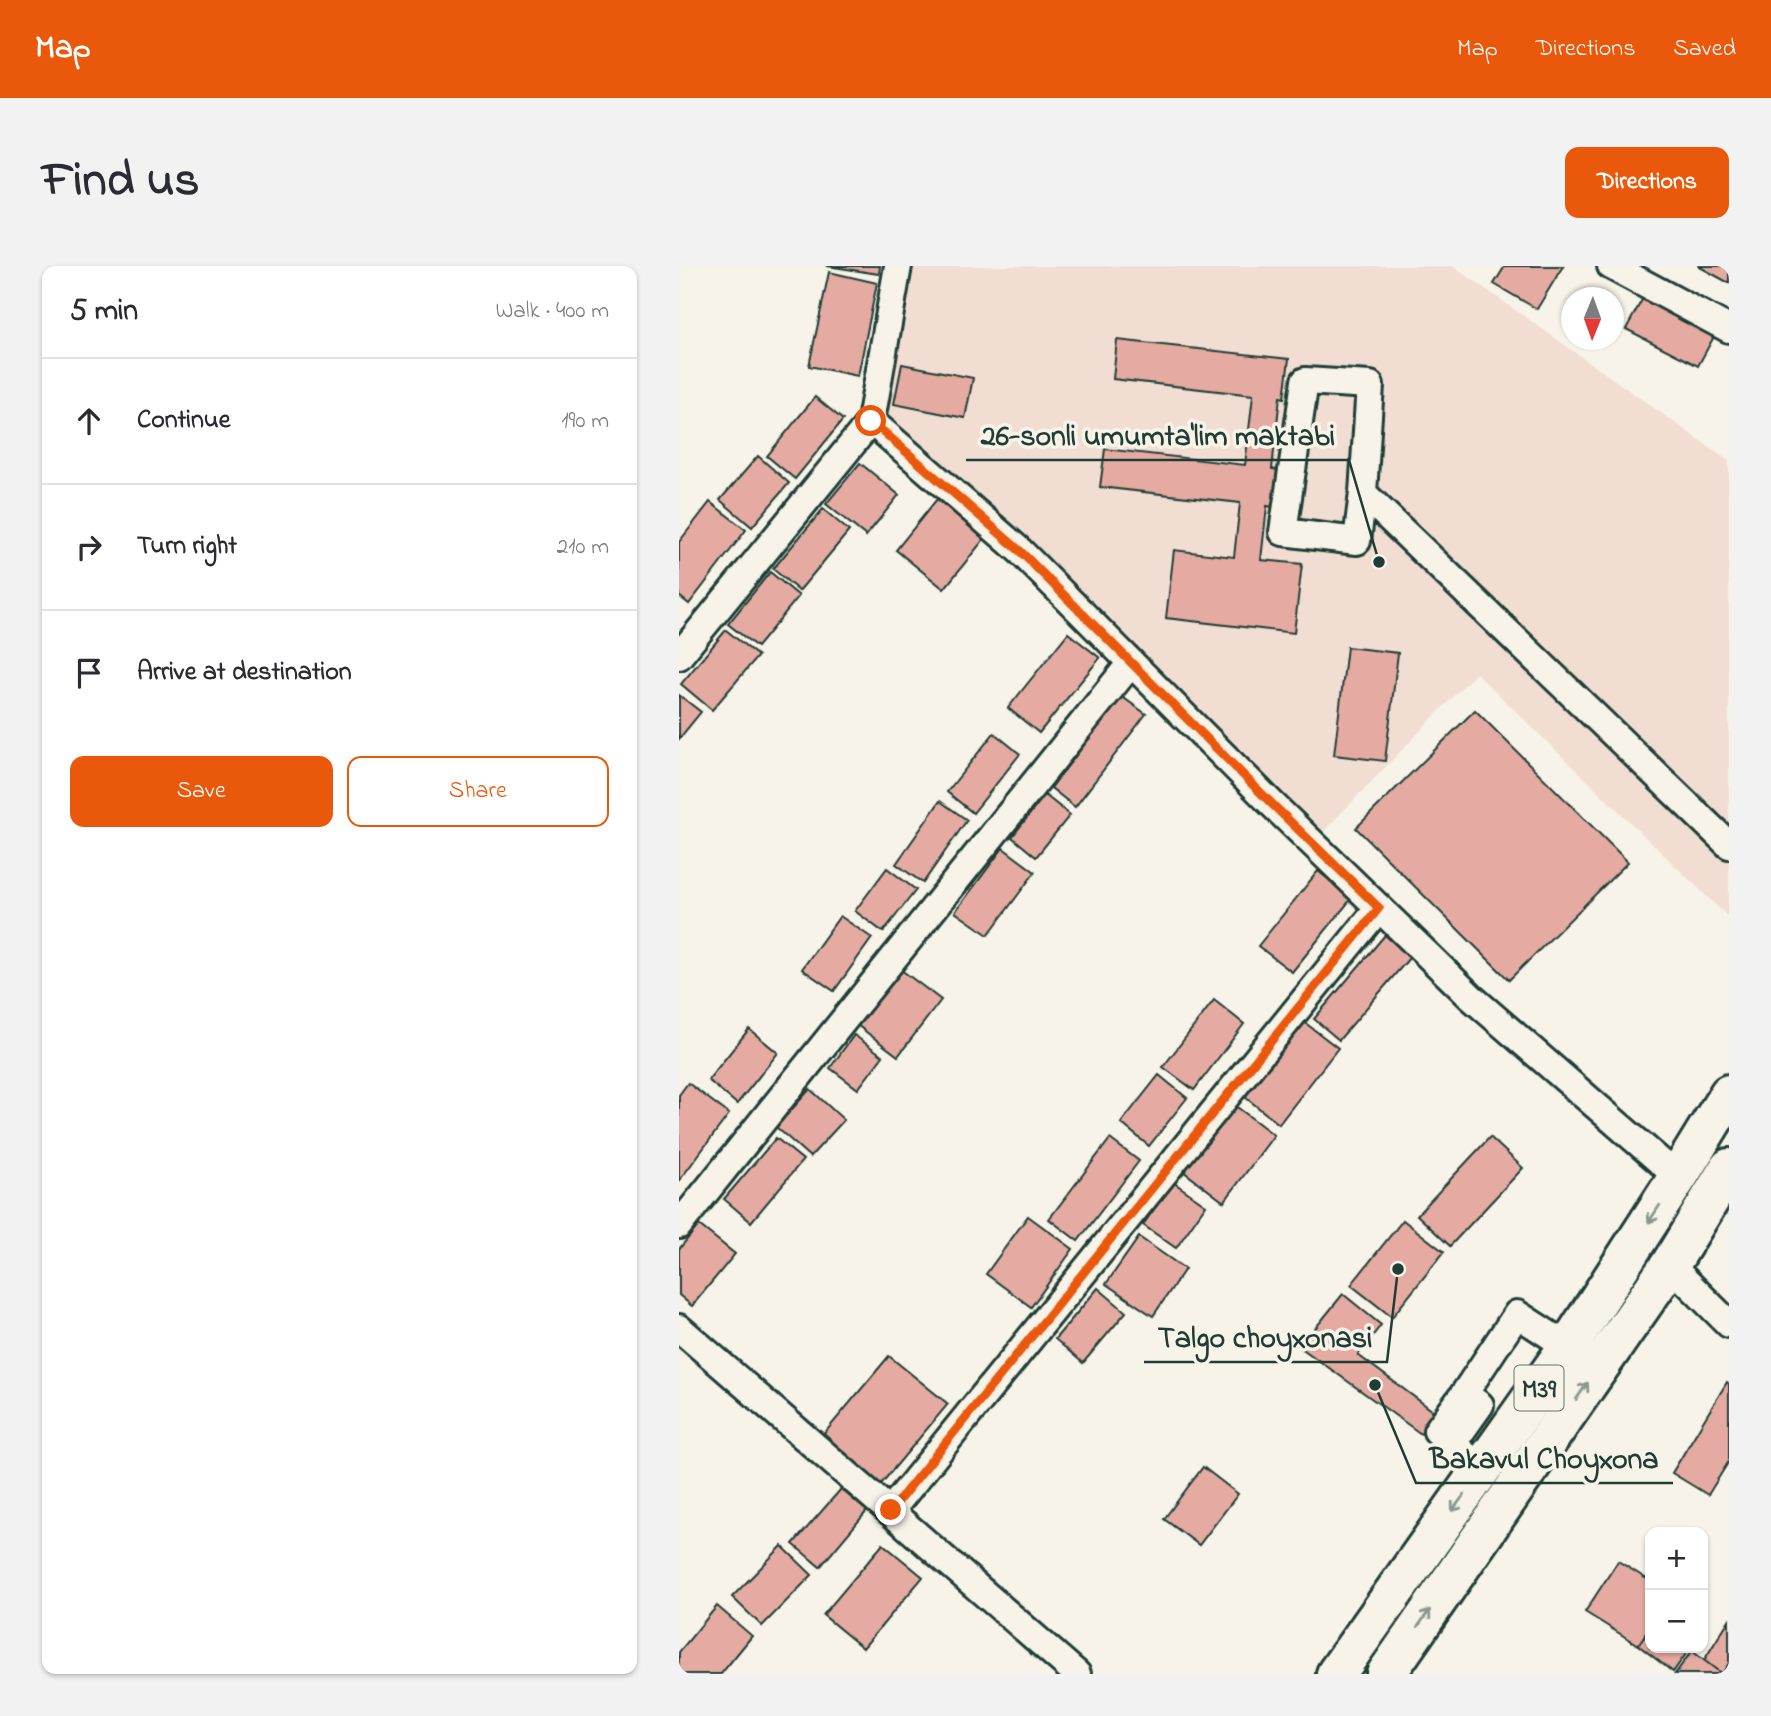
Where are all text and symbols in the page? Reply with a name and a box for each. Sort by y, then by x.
text: Map [35,25,91,73]
text: Map [1457,32,1498,67]
text: Directions [1536,32,1635,67]
text: Saved [1673,32,1736,67]
text: Find us [42,146,199,218]
button: Directions [1565,147,1729,218]
north arrow [1561,287,1624,350]
text: 5 min [70,290,138,334]
text: Walk · 400 m [495,295,609,328]
icon: ahead [70,402,108,440]
text: Continue [137,402,230,440]
text: 190 m [561,405,609,438]
route start [855,405,886,436]
callout: 26-sonli umumta'lim maktabi [966,409,1349,460]
text: 26-sonli umumta'lim maktabi [980,416,1335,460]
icon: right [70,528,108,566]
text: Turn right [137,528,237,566]
text: 210 m [557,531,609,564]
icon: arrive [70,654,108,692]
text: Arrive at destination [137,654,352,692]
button: Save [70,756,333,827]
button: Share [347,756,609,827]
one-way arrow [1647,1204,1662,1223]
callout: Talgo choyxonasi [1144,1311,1387,1362]
text: Talgo choyxonasi [1158,1318,1372,1363]
road number: M39 [1515,1366,1563,1410]
one-way arrow [1575,1382,1589,1401]
callout: Bakavul Choyxona [1416,1432,1673,1483]
text: Bakavul Choyxona [1427,1439,1659,1483]
one-way arrow [1450,1493,1465,1512]
route end [875,1494,906,1525]
map controls [1645,1527,1708,1653]
button: + [1645,1527,1708,1590]
button: − [1645,1590,1708,1653]
one-way arrow [1417,1609,1431,1628]

